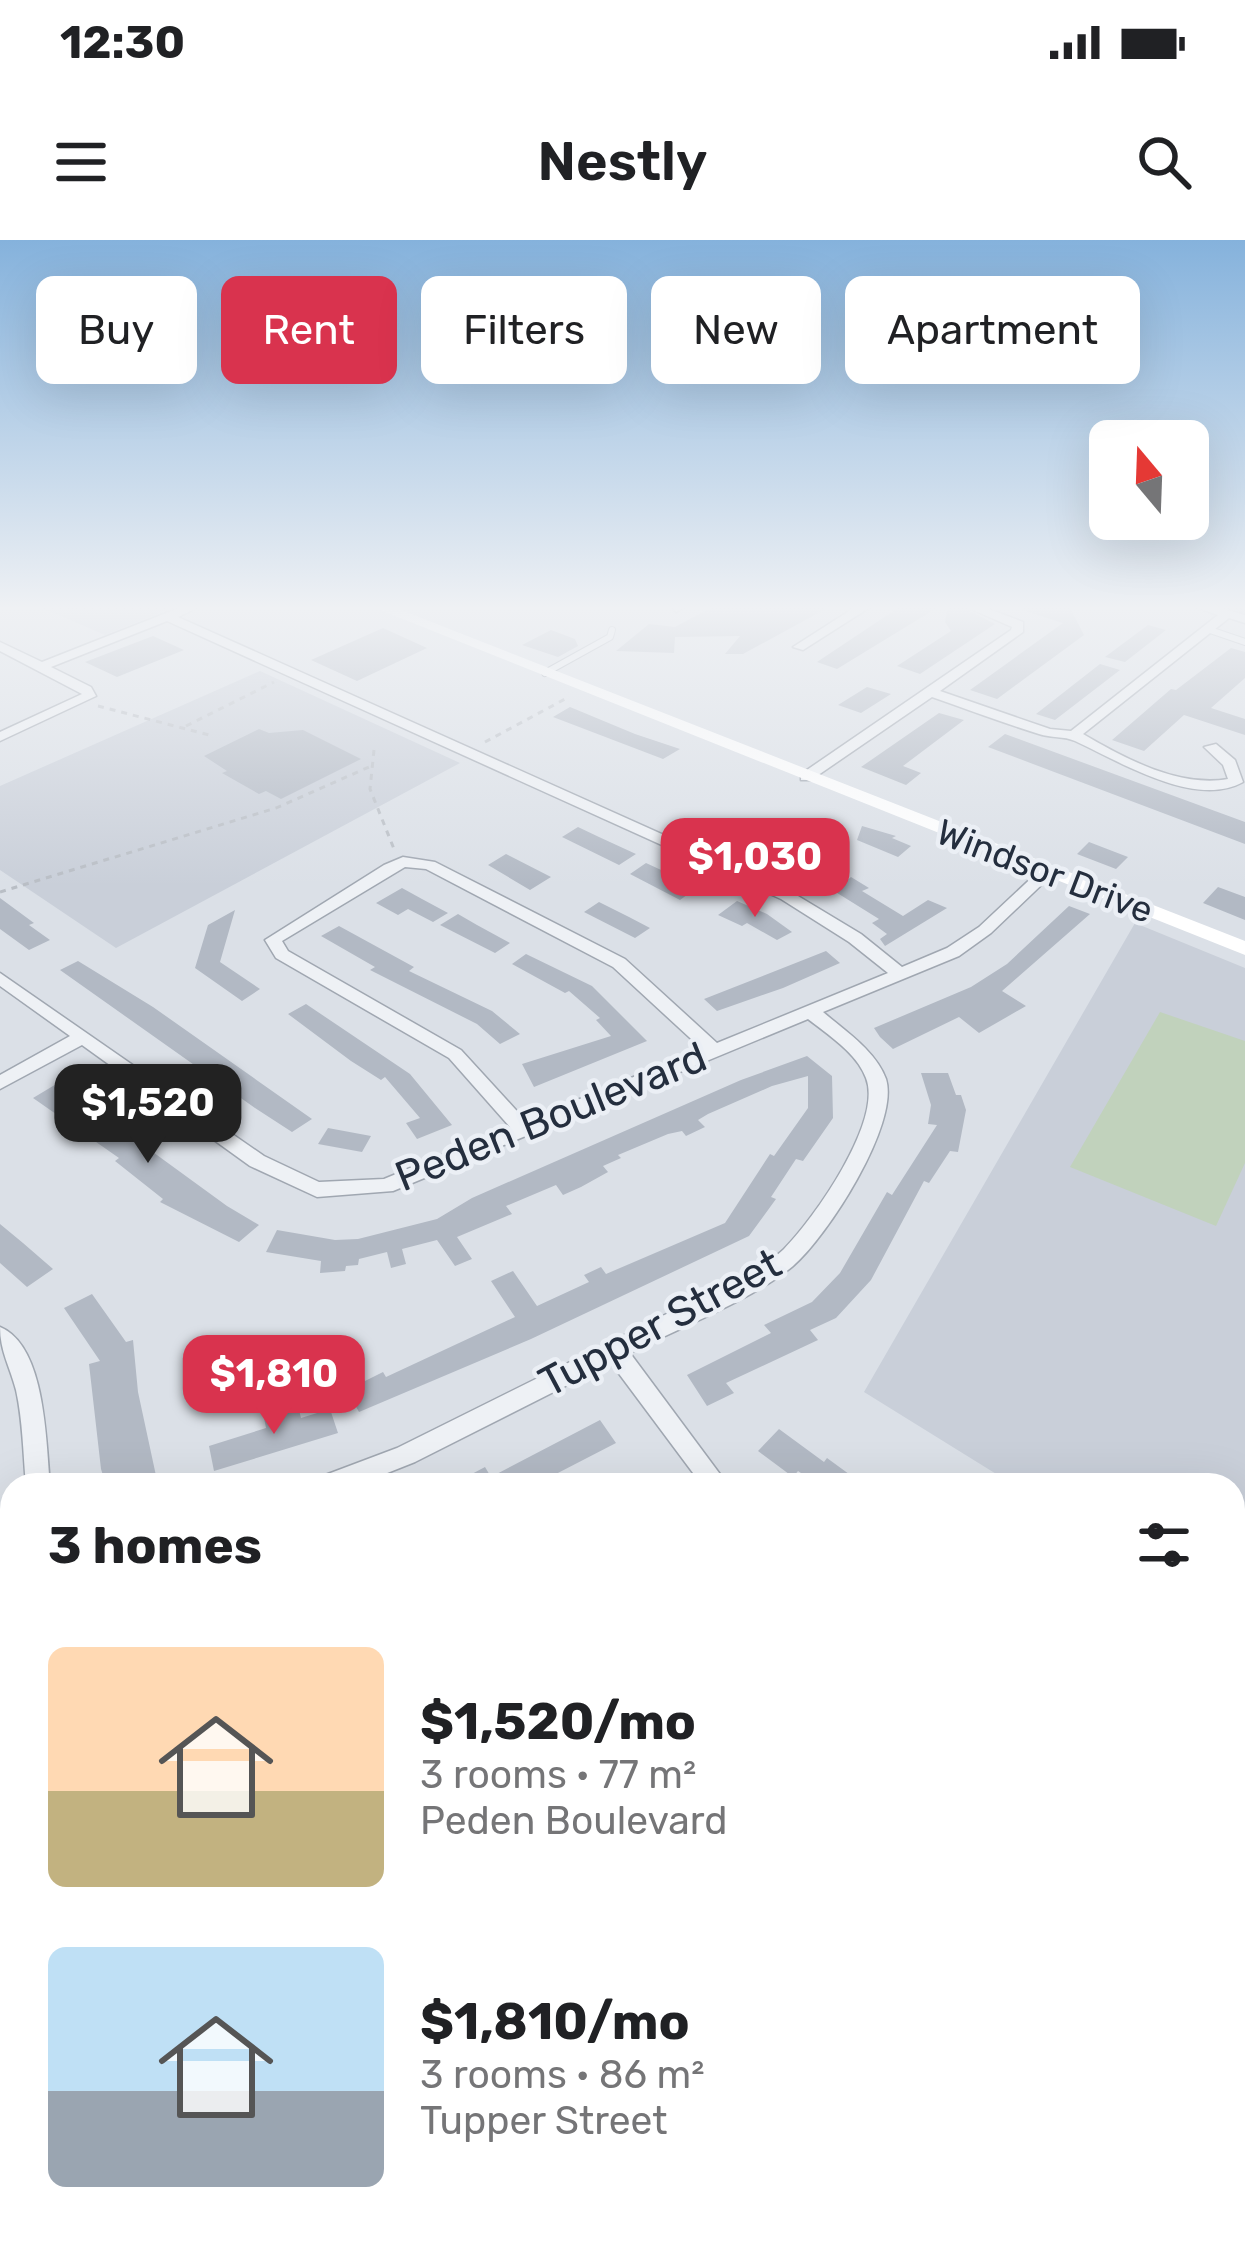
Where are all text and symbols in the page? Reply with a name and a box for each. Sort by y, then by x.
text: 12:30 [60,16,185,69]
icon: menu [48,129,114,195]
icon: search [1131,129,1197,195]
text: Nestly [538,130,707,194]
chip: Buy [36,276,197,384]
chip: Rent [221,276,397,384]
chip: Filters [421,276,627,384]
chip: New [651,276,821,384]
chip: Apartment [845,276,1140,384]
north arrow [1089,420,1209,540]
map controls [1089,420,1209,540]
street label: Windsor Drive [931,810,1159,932]
pin: $1,030 [657,818,853,920]
text: $1,030 [688,834,822,880]
street label: Peden Boulevard [388,1032,714,1202]
pin: $1,520 [50,1064,246,1166]
text: $1,520 [81,1080,215,1126]
street label: Tupper Street [531,1238,789,1408]
pin: $1,810 [176,1335,372,1437]
text: $1,810 [210,1351,338,1397]
icon: filters [1131,1512,1197,1578]
text: 3 homes [48,1515,262,1576]
text: $1,520/mo [420,1691,696,1752]
icon: home [144,1695,288,1839]
text: 3 rooms · 77 m² [420,1752,696,1798]
text: Peden Boulevard [420,1798,727,1844]
text: $1,810/mo [420,1991,690,2052]
icon: home [144,1995,288,2139]
text: 3 rooms · 86 m² [420,2052,705,2098]
text: Tupper Street [420,2098,668,2144]

